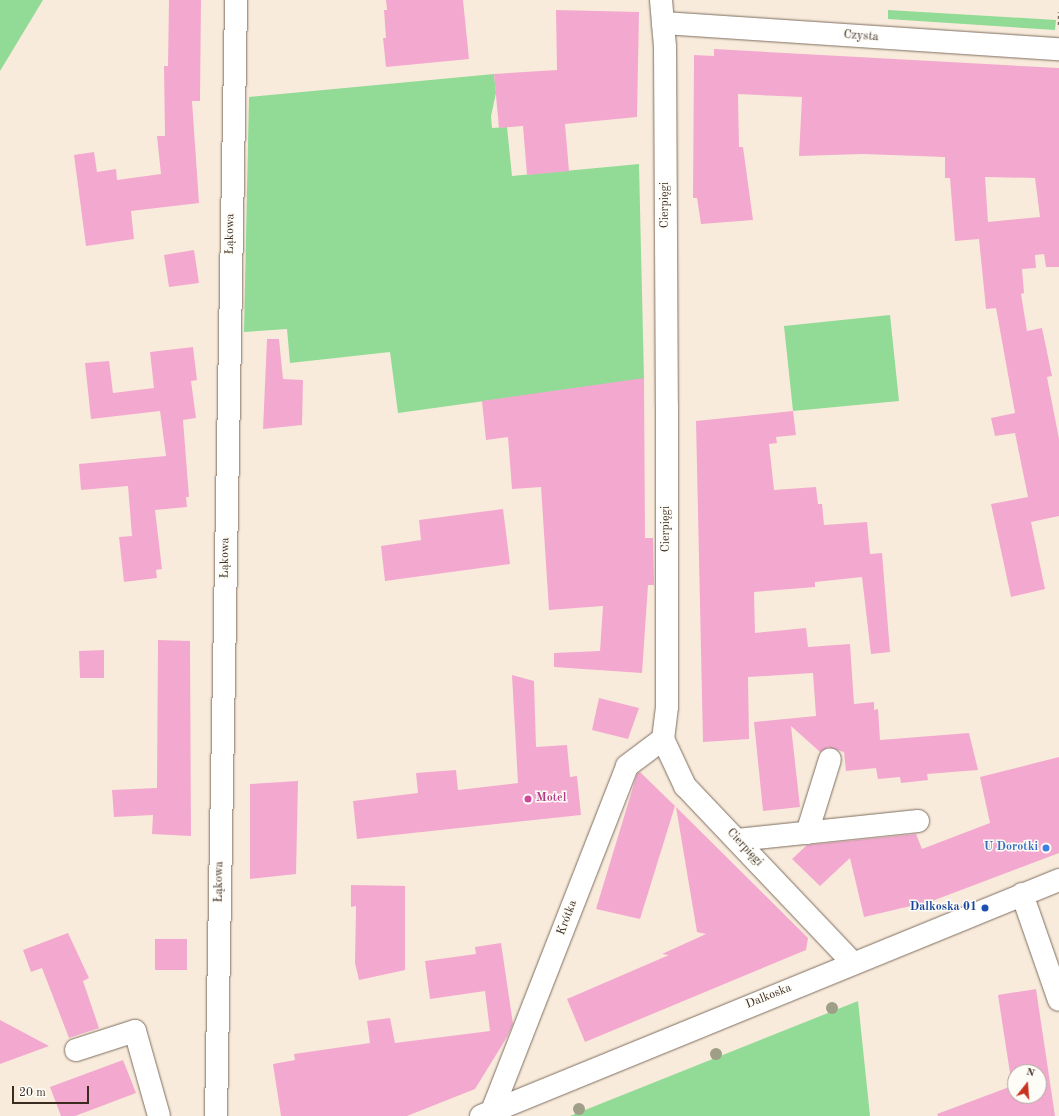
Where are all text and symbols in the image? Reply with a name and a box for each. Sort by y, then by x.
street label: Czysta [843,29,879,45]
street label: Cierpięgi [659,182,673,228]
street label: Łąkowa [223,213,239,255]
street label: Cierpięgi [660,506,674,552]
street label: Łąkowa [218,537,234,579]
place label: Motel [536,792,566,806]
marker: Motel [523,794,533,804]
street label: Cierpięgi [723,826,765,870]
place label: U Dorotki [984,841,1038,855]
marker: U Dorotki [1041,843,1051,853]
street label: Łąkowa [212,861,228,903]
street label: Krótka [555,898,581,938]
place label: Dalkoska 01 [910,901,977,915]
marker: Dalkoska 01 [980,903,990,913]
street label: Dalkoska [744,981,794,1013]
north arrow [1007,1064,1047,1104]
text: N [1025,1067,1036,1079]
scale bar [14,1078,91,1104]
text: 20 m [19,1087,46,1099]

